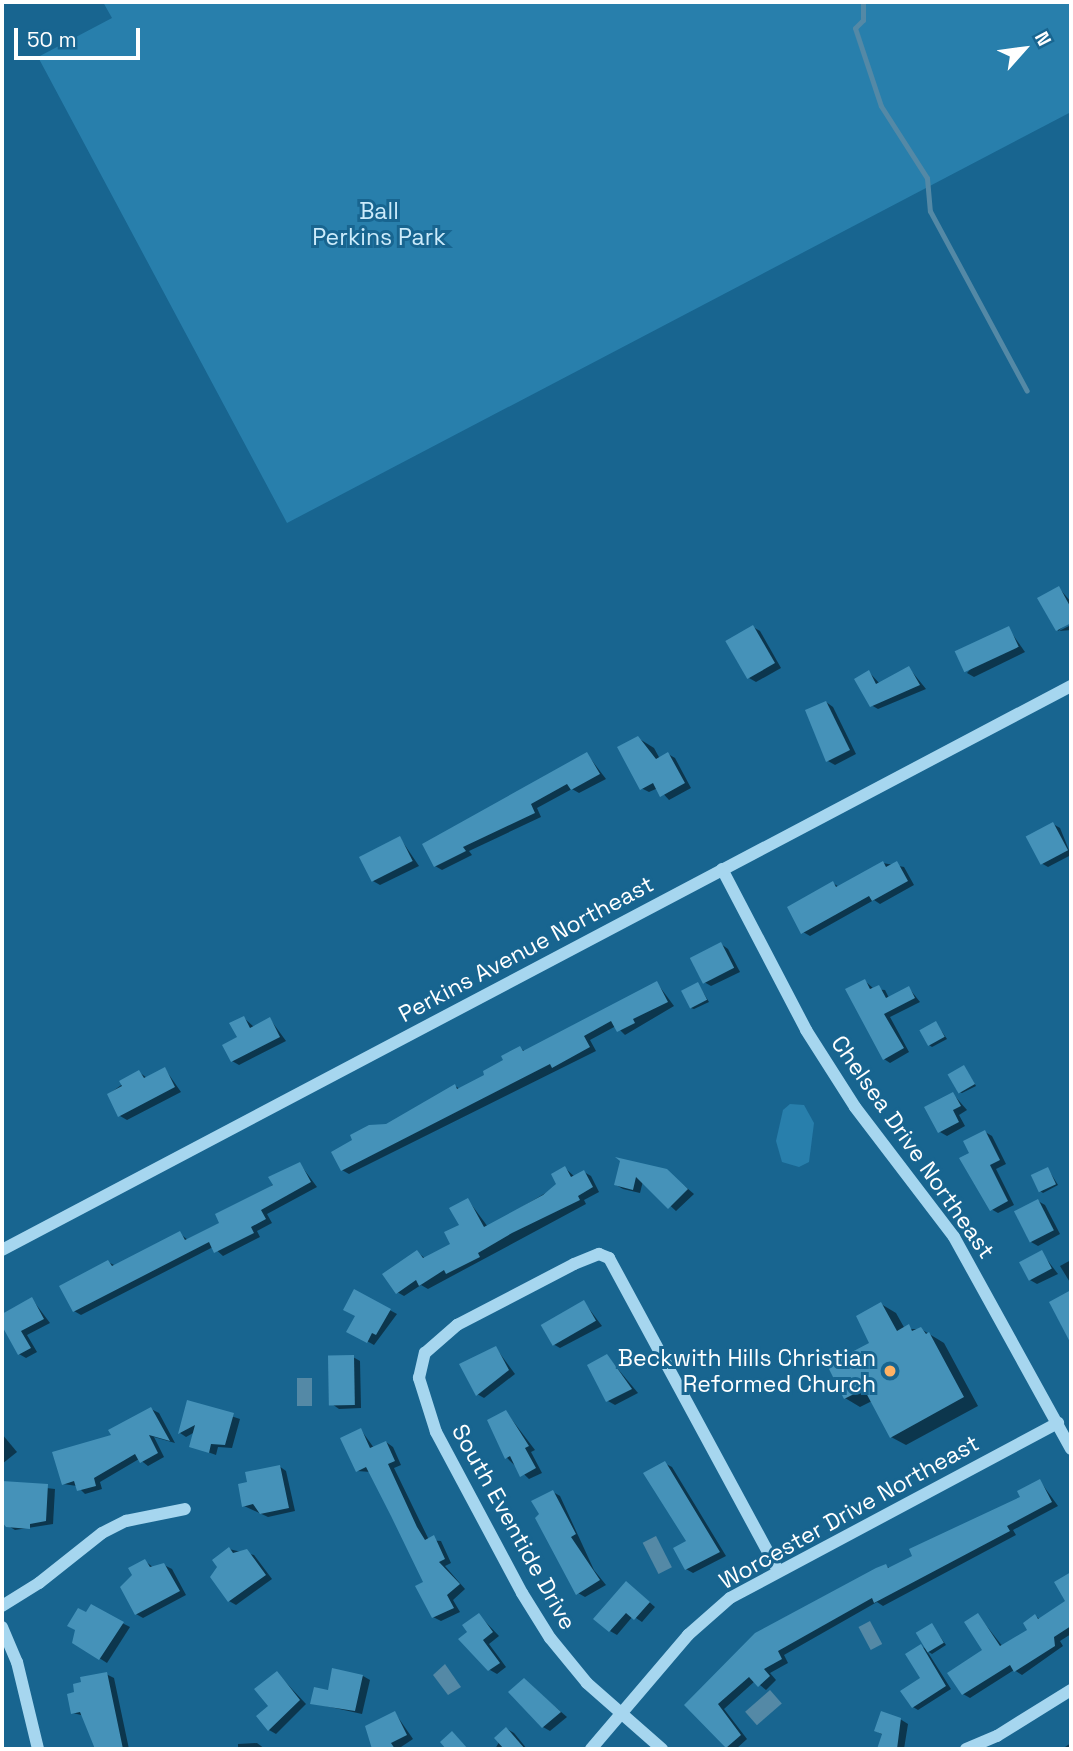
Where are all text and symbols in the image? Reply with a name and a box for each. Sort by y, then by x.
scale bar [18,14,144,58]
north arrow [989,14,1059,84]
text: 50 m [27,26,77,53]
text: N [1029,27,1057,50]
park label: Ball Perkins Park [312,197,446,251]
street label: Perkins Avenue Northeast [394,870,658,1028]
street label: Chelsea Drive Northeast [825,1030,1001,1264]
place label: Beckwith Hills Christian Reformed Church [618,1344,876,1398]
marker: Beckwith Hills Christian Reformed Church [882,1363,898,1379]
street label: South Eventide Drive [446,1419,582,1635]
street label: Worcester Drive Northeast [714,1429,984,1595]

